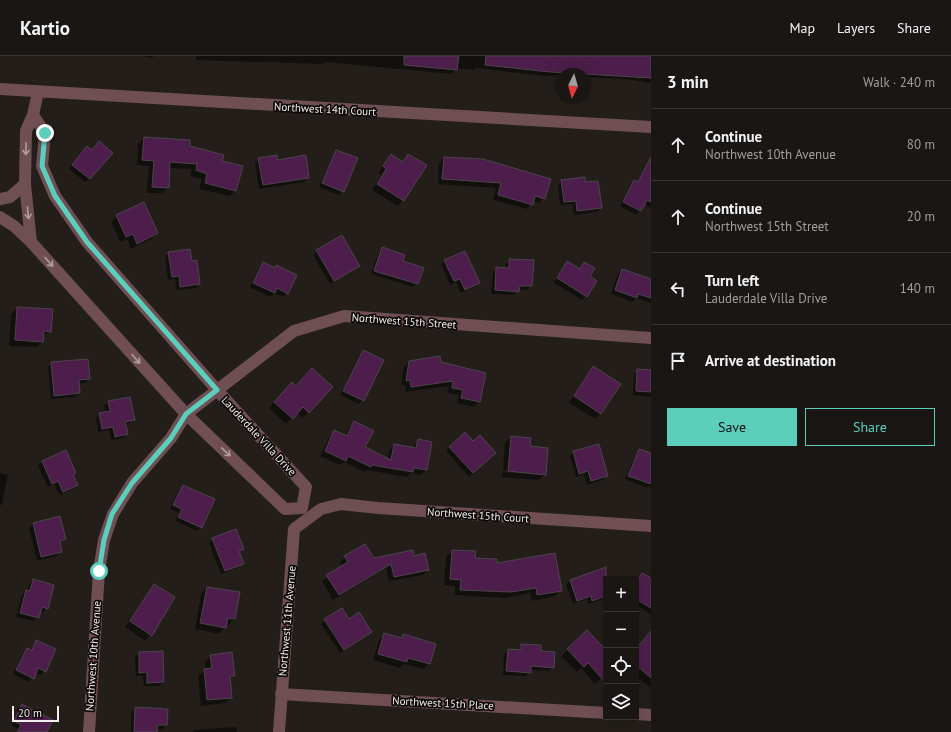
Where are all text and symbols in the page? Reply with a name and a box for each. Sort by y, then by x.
text: Kartio [20,16,70,40]
text: Map [789,19,815,37]
text: Layers [837,19,875,37]
text: Share [897,19,931,37]
north arrow [555,68,591,104]
text: 3 min [667,71,708,93]
text: Walk · 240 m [863,74,935,91]
street label: Northwest 14th Court [274,99,377,119]
route end [36,124,54,142]
text: Continue [705,127,762,146]
icon: ahead [667,134,689,156]
text: 80 m [907,136,935,153]
one-way arrow [22,142,30,155]
text: Northwest 10th Avenue [705,146,836,163]
text: Continue [705,199,762,218]
one-way arrow [24,206,32,219]
icon: ahead [667,206,689,228]
text: 20 m [907,208,935,225]
text: Northwest 15th Street [705,218,829,235]
one-way arrow [44,257,54,267]
text: Turn left [705,271,759,290]
icon: left [667,278,689,300]
text: 140 m [900,280,935,297]
text: Lauderdale Villa Drive [705,290,827,307]
street label: Northwest 15th Street [351,310,457,332]
icon: arrive [667,350,689,372]
text: Arrive at destination [705,351,836,370]
one-way arrow [132,353,141,364]
street label: Lauderdale Villa Drive [219,393,300,479]
button: Save [667,408,797,446]
button: Share [805,408,935,446]
one-way arrow [221,448,231,457]
street label: Northwest 15th Court [427,504,530,526]
route start [90,562,108,580]
street label: Northwest 11th Avenue [275,565,299,677]
map controls [603,576,639,720]
button: + [603,576,639,612]
street label: Northwest 10th Avenue [82,600,104,712]
button: − [603,612,639,648]
button: locate [603,648,639,684]
button: layers [603,684,639,720]
street label: Northwest 15th Place [392,693,495,713]
scale bar [12,704,59,723]
text: 20 m [18,706,42,720]

